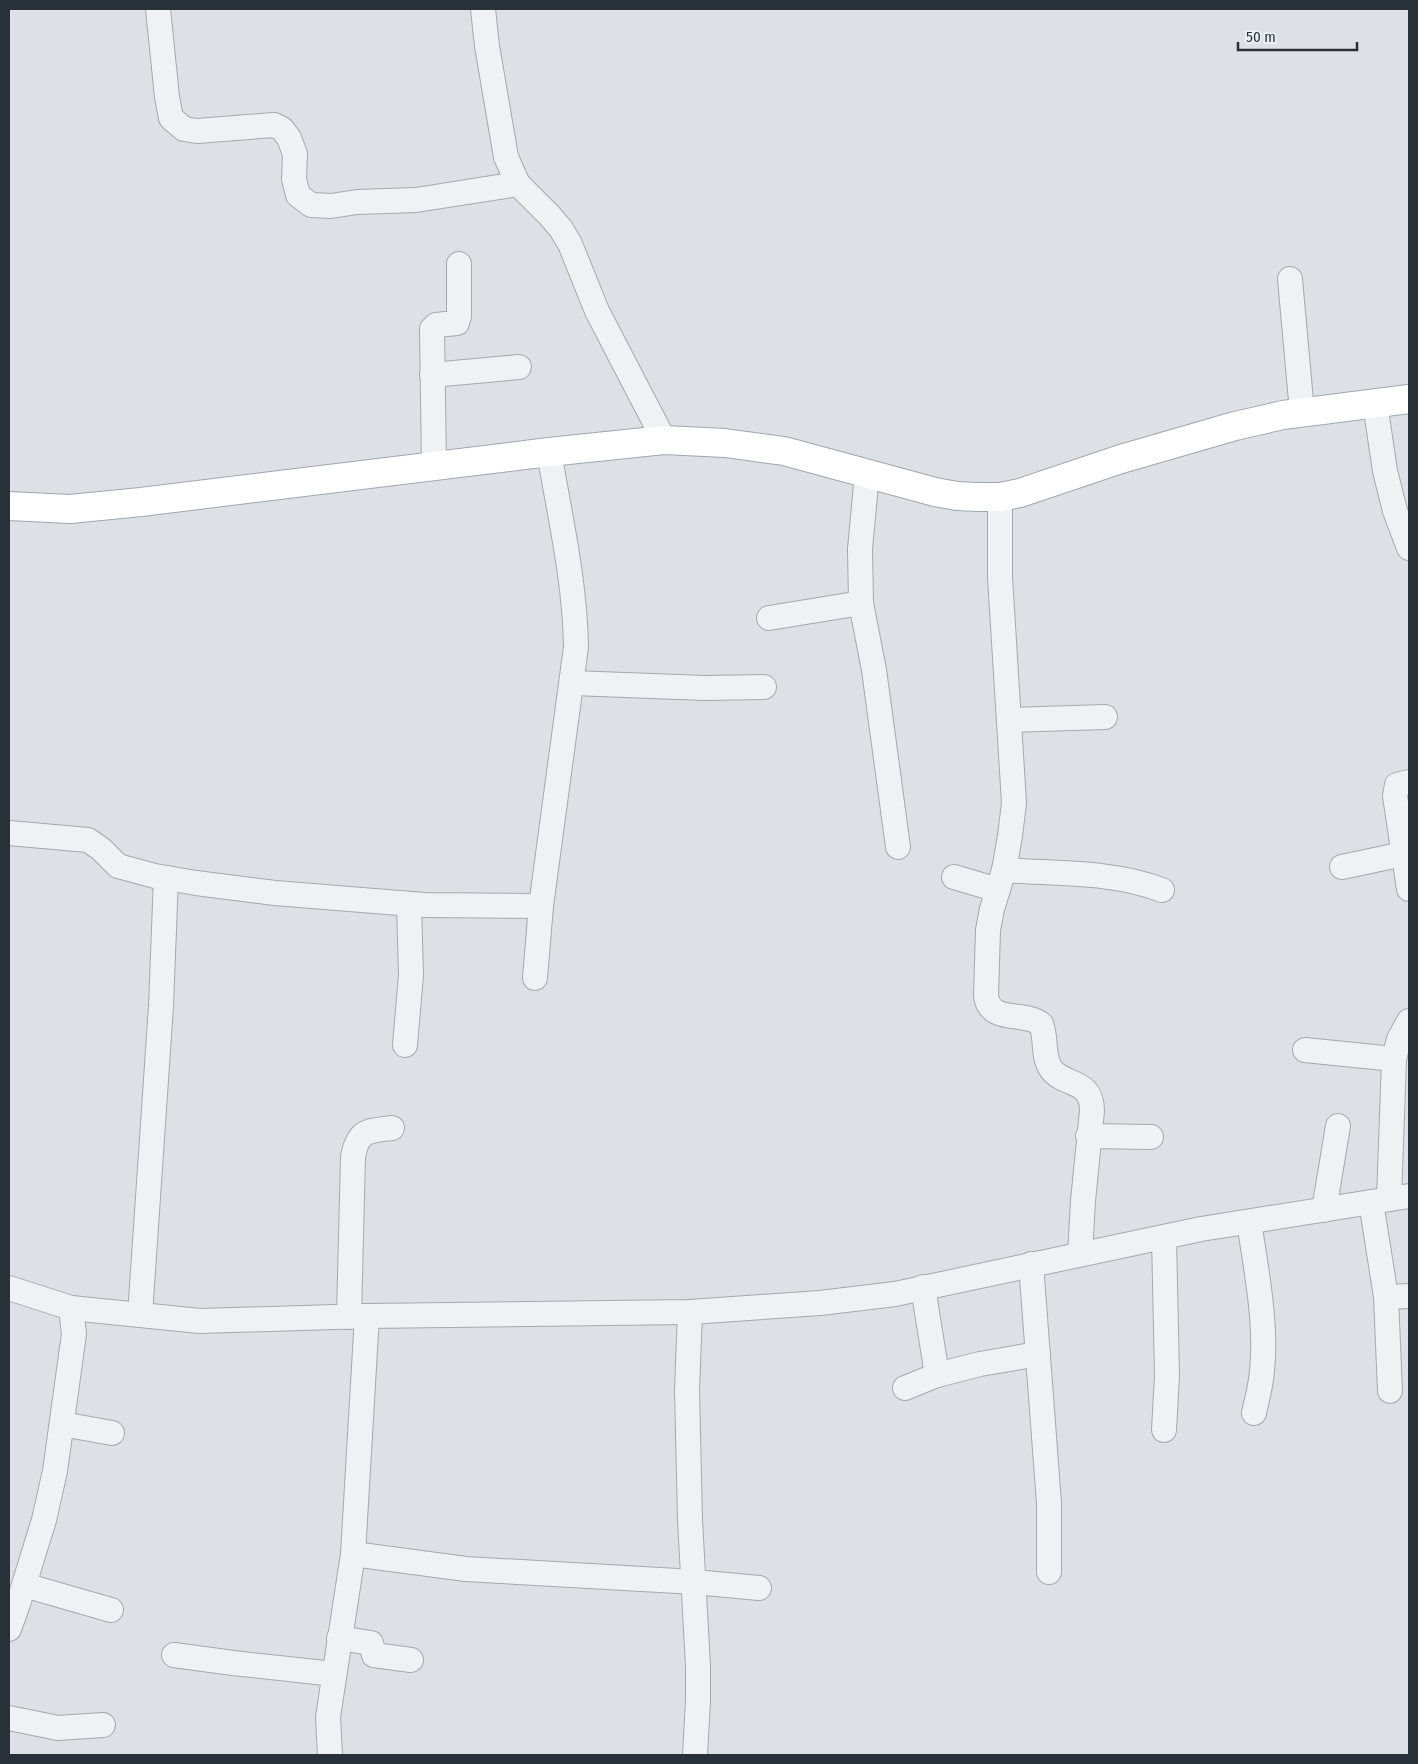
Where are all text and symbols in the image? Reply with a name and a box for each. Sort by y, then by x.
scale bar [1238,20,1357,52]
text: 50 m [1246,28,1276,46]

